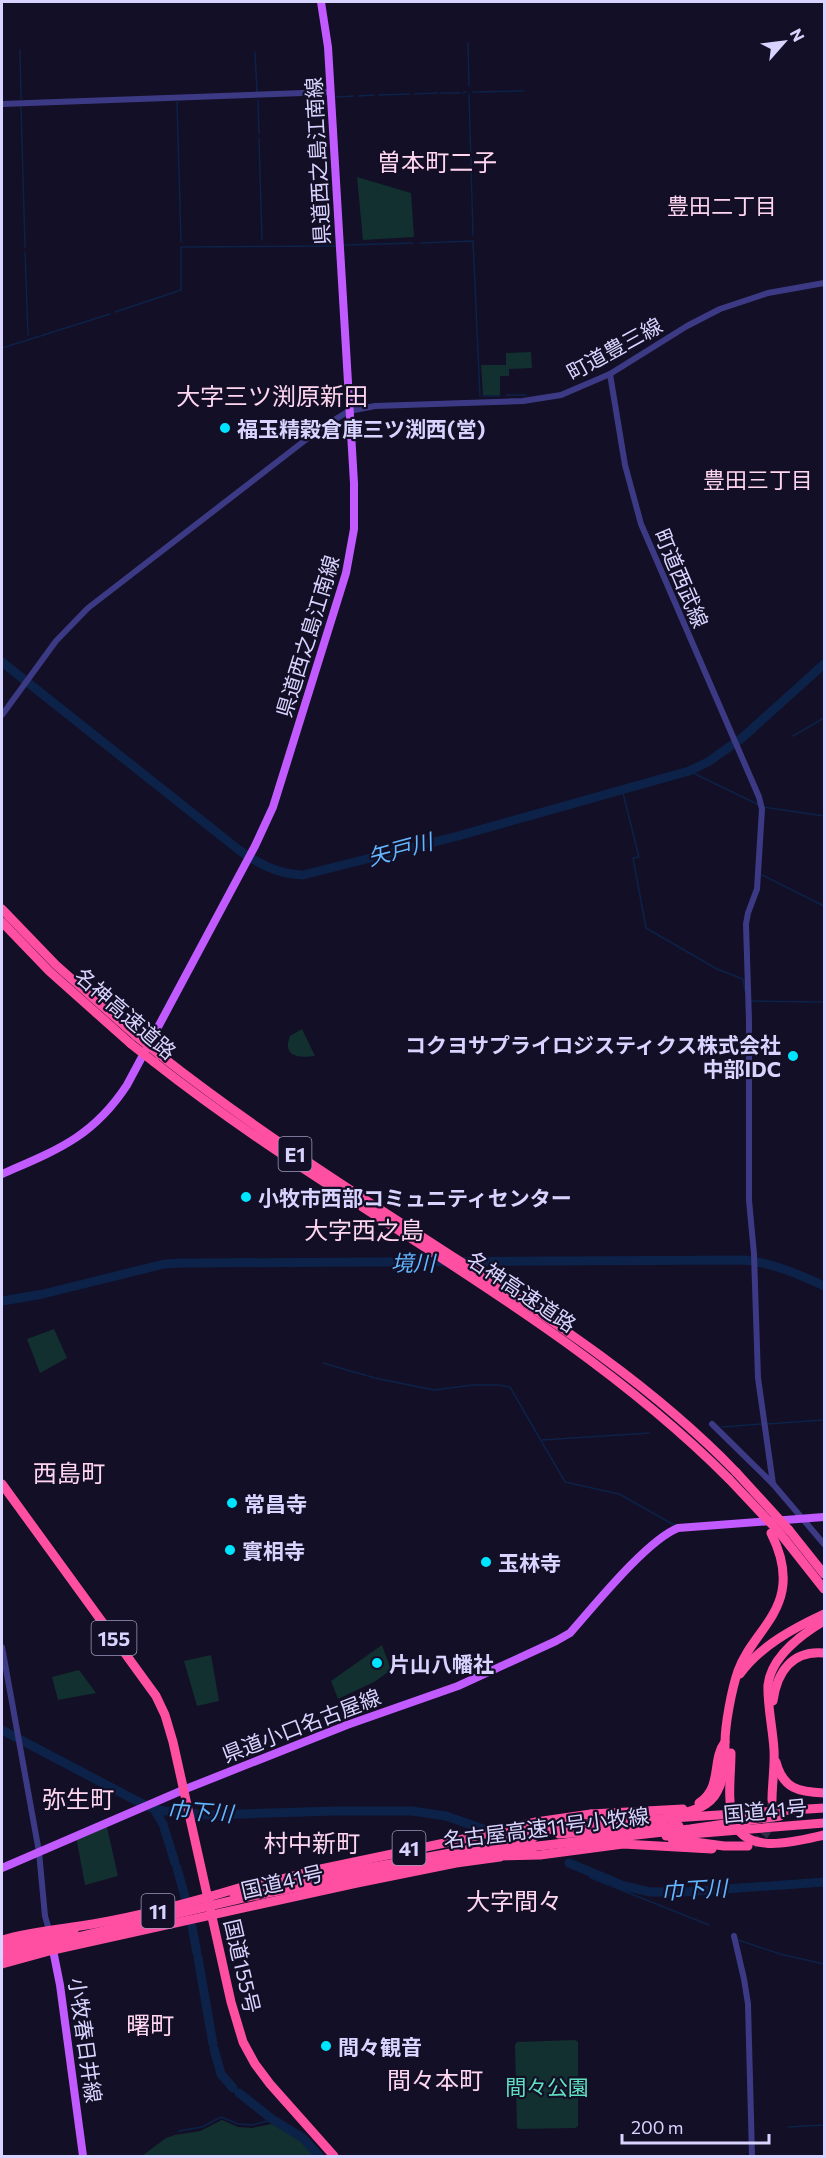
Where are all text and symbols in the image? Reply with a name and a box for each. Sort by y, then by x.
north arrow [754,12,814,72]
text: N [786,25,809,44]
street label: 県道西之島江南線 [300,76,334,246]
district label: 曽本町二子 [377,147,497,176]
district label: 豊田二丁目 [667,192,777,219]
street label: 町道豊三線 [562,312,666,384]
district label: 大字三ツ渕原新田 [176,381,368,410]
place label: 福玉精穀倉庫三ツ渕西(営) [237,416,485,441]
marker: 福玉精穀倉庫三ツ渕西(営) [218,421,232,435]
district label: 豊田三丁目 [703,466,813,493]
street label: 町道西武線 [650,525,714,631]
street label: 県道西之島江南線 [270,552,344,720]
water label: 矢戸川 [365,827,437,871]
street label: 名神高速道路 [70,962,182,1064]
place label: コクヨサプライロジスティクス株式会社 中部IDC [405,1032,781,1081]
marker: コクヨサプライロジスティクス株式会社 中部IDC [786,1049,800,1063]
road number: E1 [278,1137,312,1171]
place label: 小牧市西部コミュニティセンター [258,1185,572,1210]
marker: 小牧市西部コミュニティセンター [239,1190,253,1204]
district label: 大字西之島 [304,1215,424,1244]
street label: 名神高速道路 [463,1245,581,1337]
water label: 境川 [391,1249,437,1276]
district label: 西島町 [33,1458,105,1487]
place label: 常昌寺 [244,1491,307,1516]
marker: 常昌寺 [225,1496,239,1510]
place label: 實相寺 [242,1538,305,1563]
marker: 實相寺 [223,1543,237,1557]
place label: 玉林寺 [498,1550,561,1575]
marker: 玉林寺 [479,1555,493,1569]
road number: 155 [92,1621,136,1655]
place label: 片山八幡社 [389,1651,494,1676]
marker: 片山八幡社 [370,1656,384,1670]
street label: 県道小口名古屋線 [218,1683,384,1767]
district label: 弥生町 [42,1784,114,1813]
street label: 国道41号 [722,1794,808,1826]
water label: 巾下川 [166,1795,236,1827]
street label: 名古屋高速11号小牧線 [442,1802,650,1852]
district label: 村中新町 [264,1828,360,1857]
road number: 41 [392,1831,426,1865]
street label: 国道41号 [238,1859,326,1903]
water label: 巾下川 [660,1874,730,1904]
district label: 大字間々 [466,1886,562,1915]
road number: 11 [142,1894,174,1928]
street label: 国道155号 [220,1916,266,2016]
street label: 小牧春日井線 [65,1976,107,2104]
district label: 曙町 [126,2010,174,2039]
place label: 間々観音 [338,2034,422,2059]
marker: 間々観音 [319,2039,333,2053]
district label: 間々本町 [387,2065,483,2094]
park label: 間々公園 [505,2074,589,2099]
scale bar [622,2107,769,2145]
text: 200 m [631,2116,684,2138]

